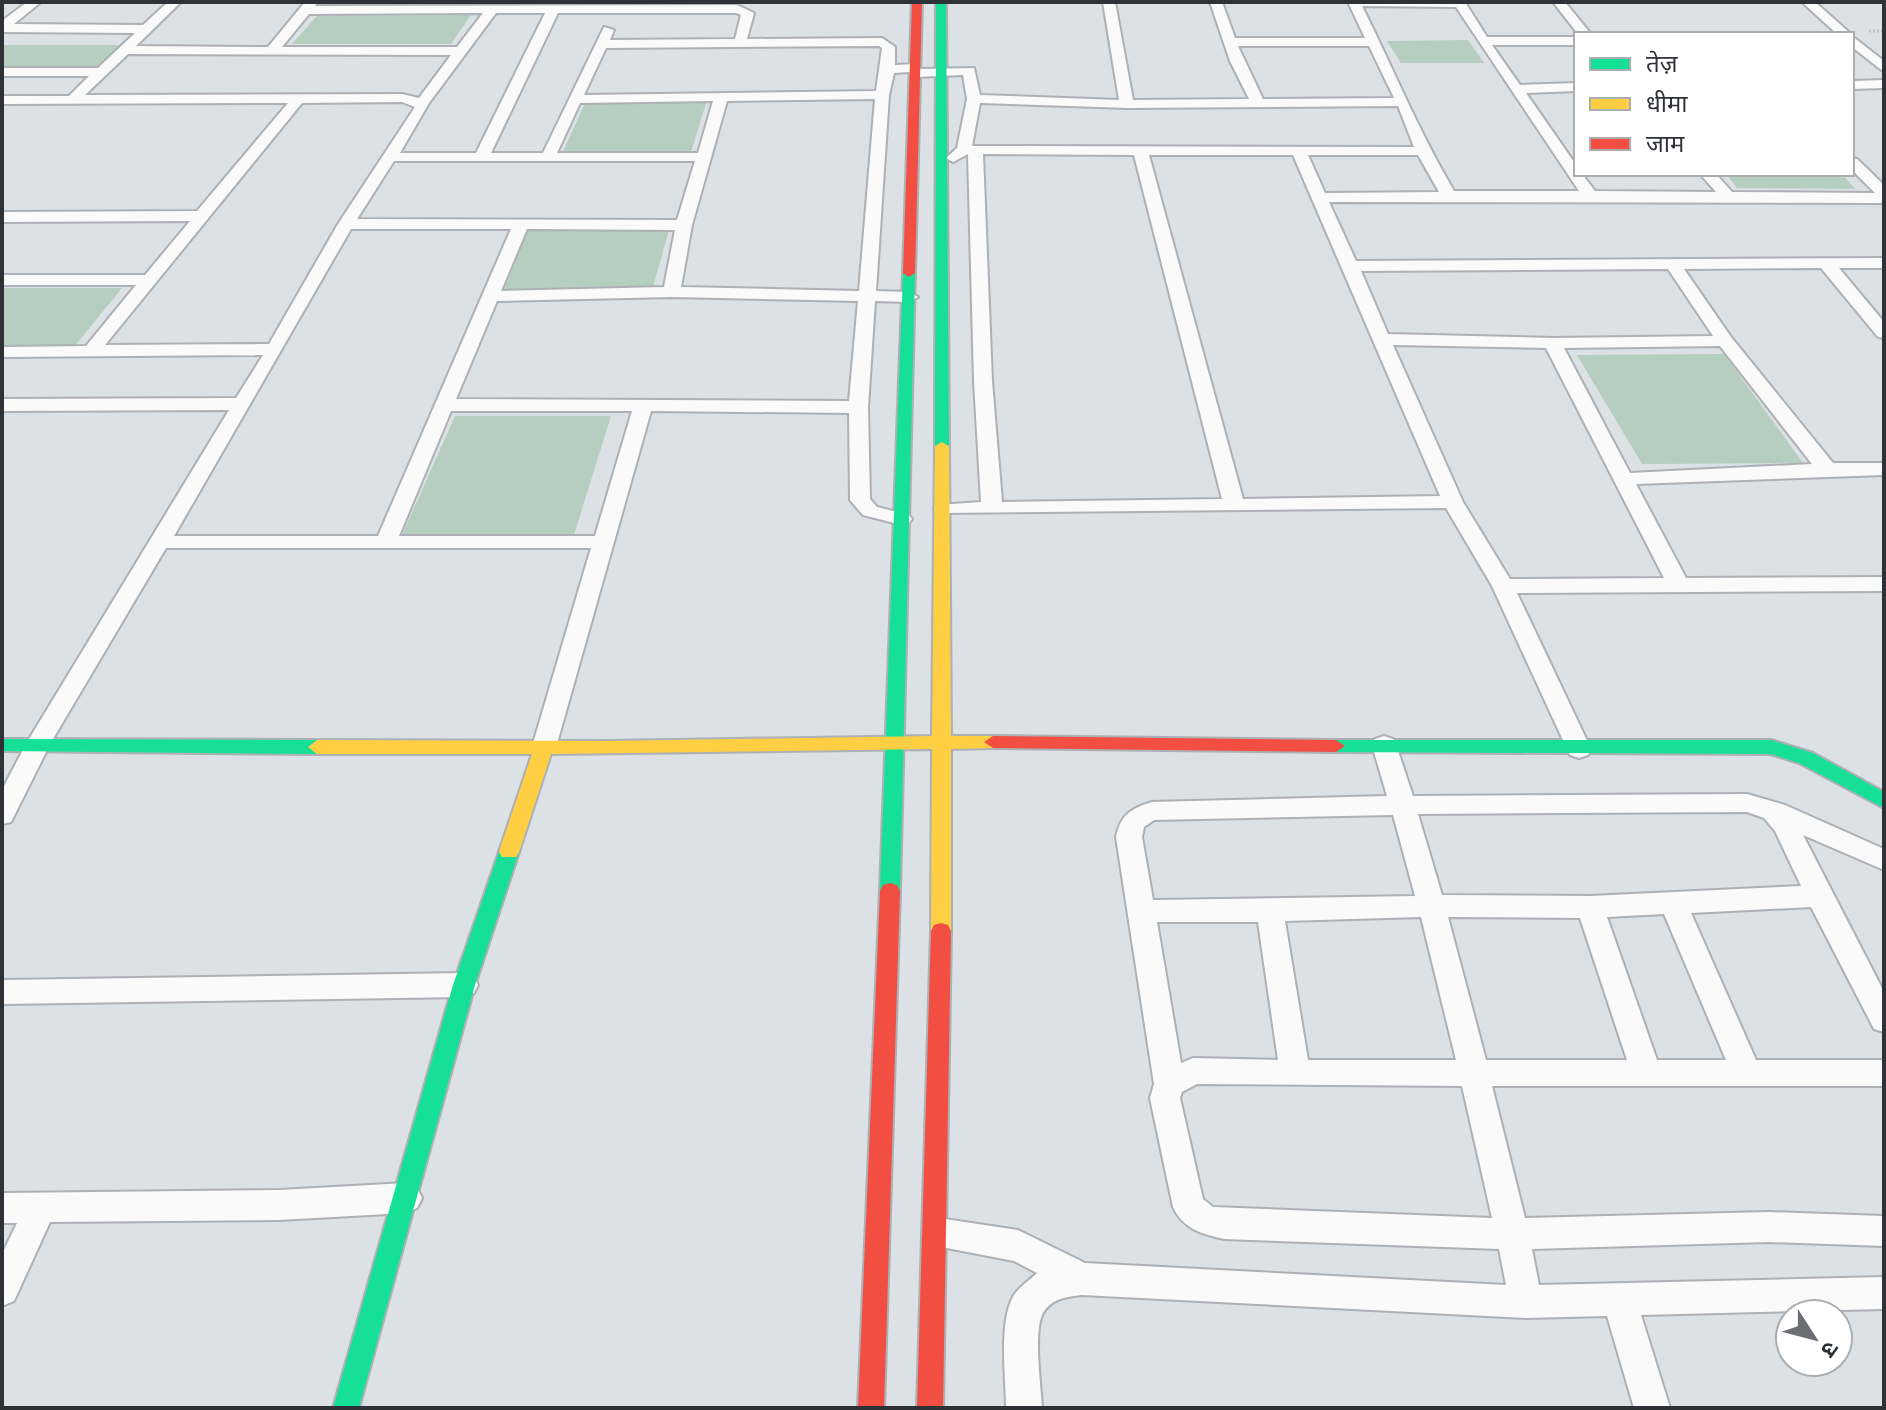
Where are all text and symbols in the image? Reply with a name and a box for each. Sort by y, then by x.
legend [1574,32,1854,176]
text: तेज़ [1646,48,1679,80]
text: धीमा [1646,88,1688,120]
text: जाम [1646,128,1685,160]
north arrow [1774,1298,1854,1378]
text: उ [1813,1335,1845,1364]

